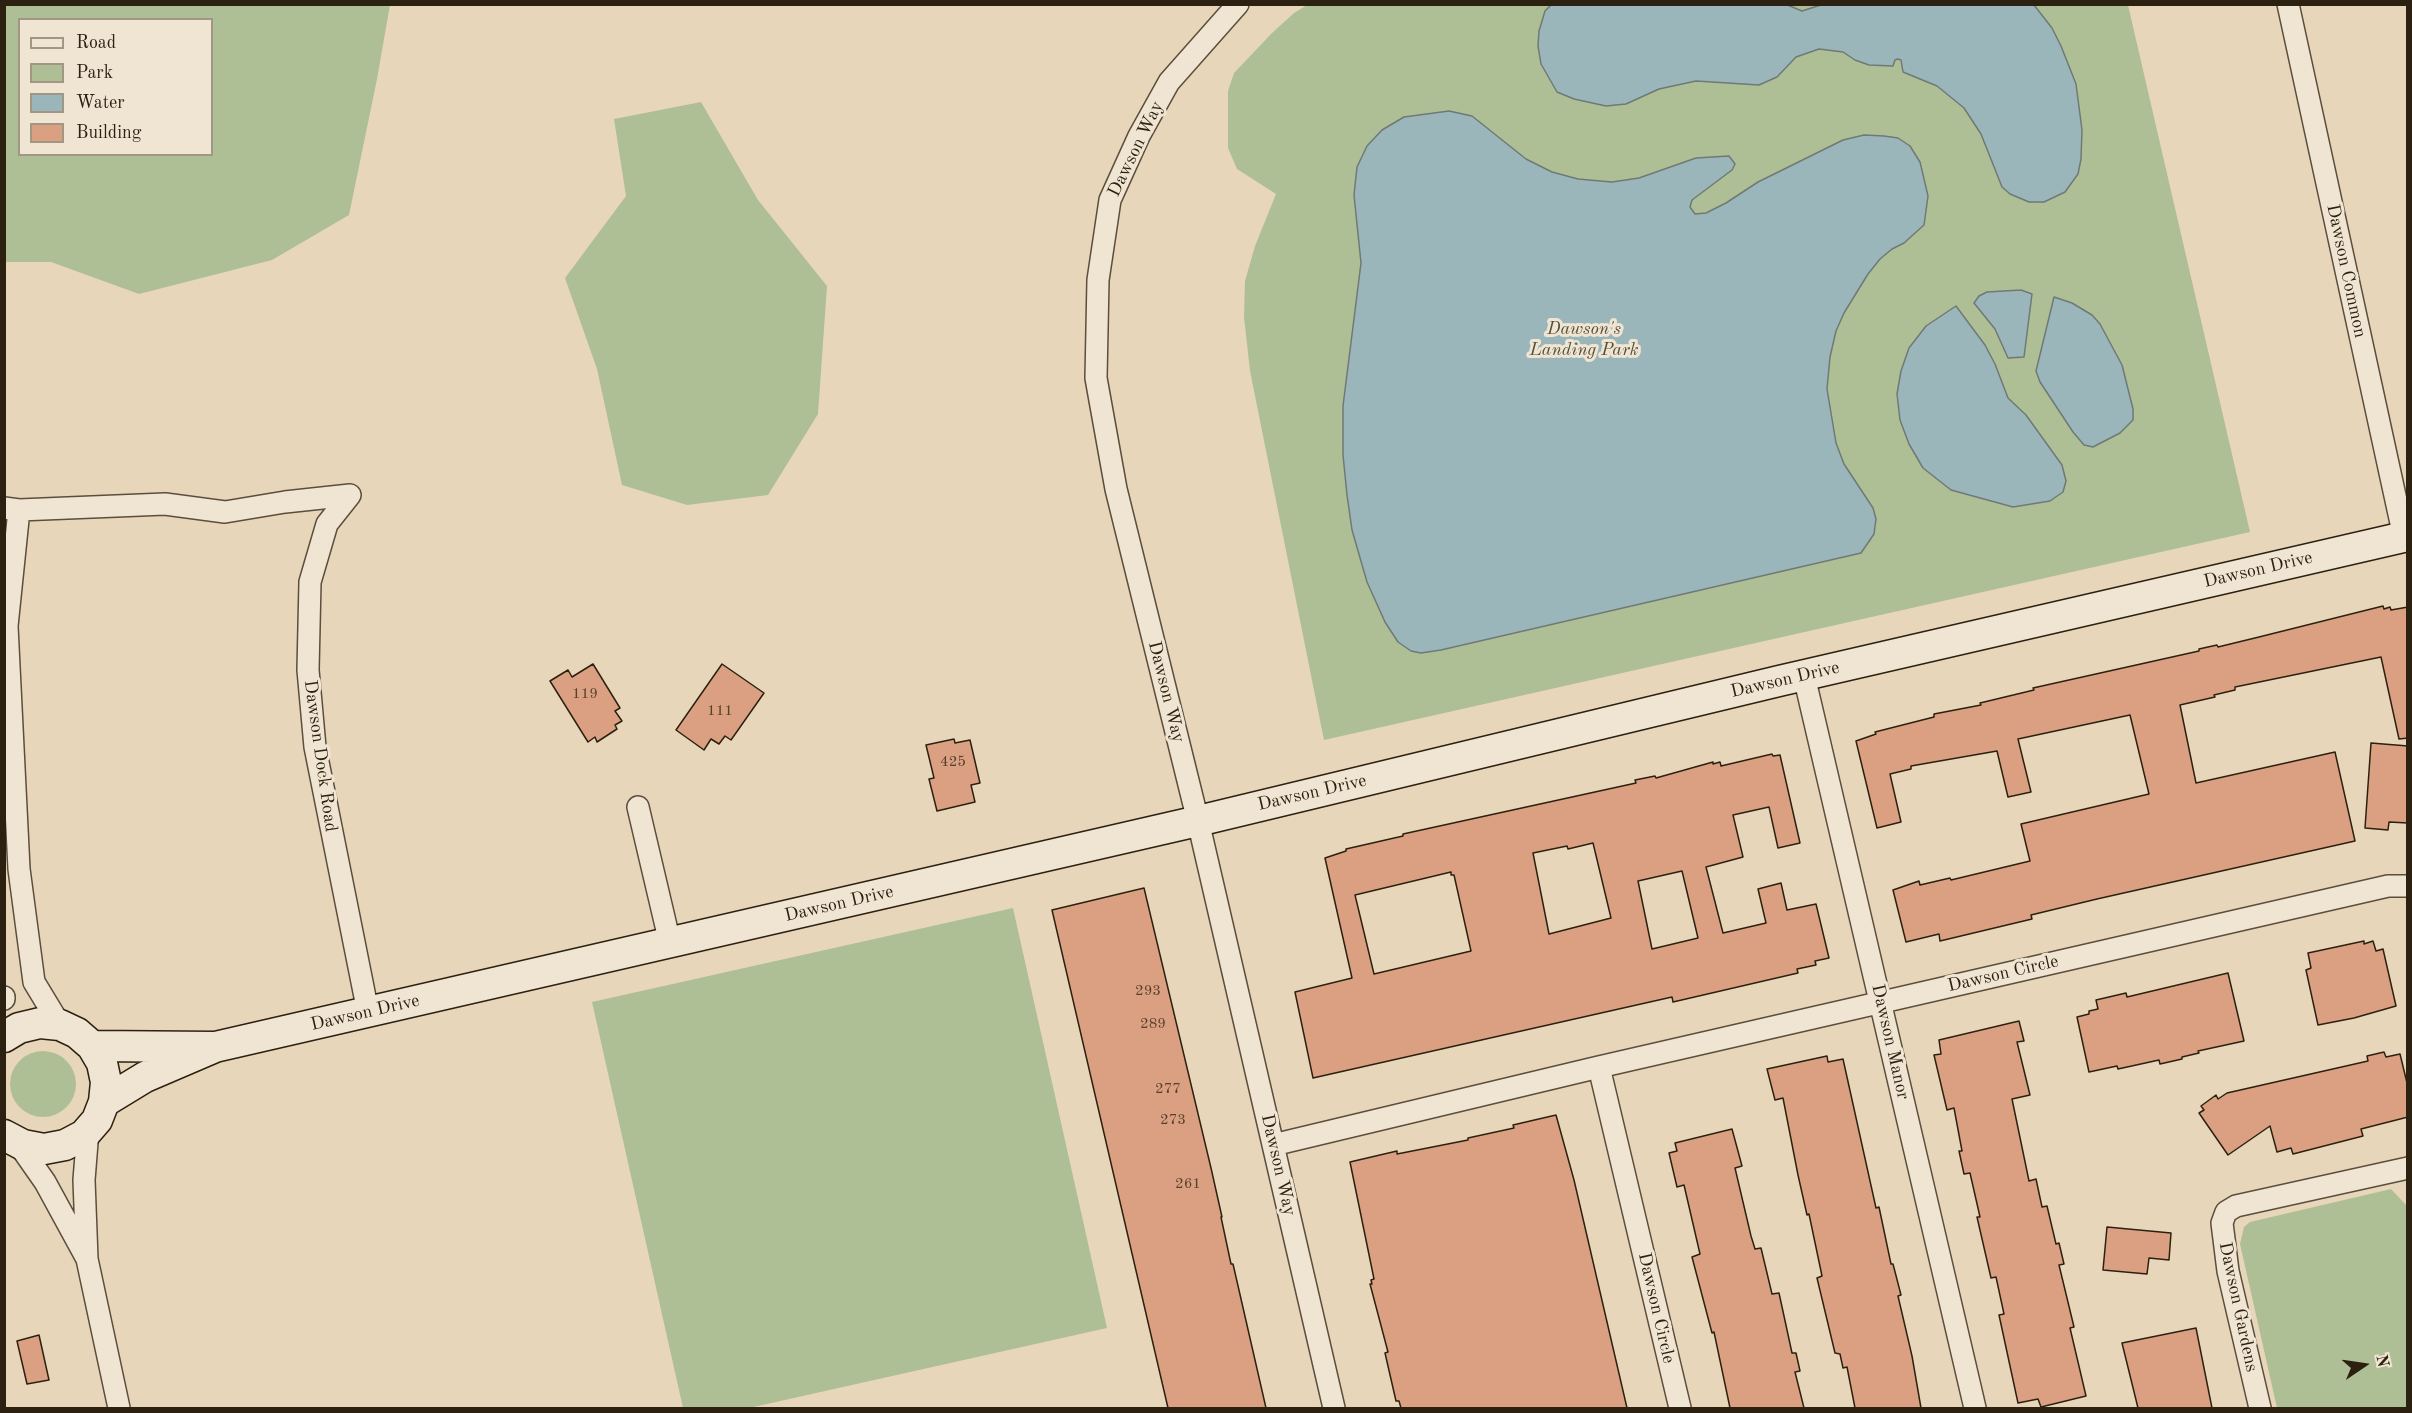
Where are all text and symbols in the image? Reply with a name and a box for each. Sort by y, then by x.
legend [18,18,213,156]
text: Road [76,34,116,52]
text: Park [76,64,113,82]
text: Water [76,94,125,112]
street label: Dawson Way [1104,98,1168,200]
text: Building [76,124,141,142]
street label: Dawson Common [2321,202,2371,340]
park label: Dawson's Landing Park [1530,318,1638,360]
street label: Dawson Drive [2201,547,2315,593]
street label: Dawson Way [1143,639,1189,745]
street label: Dawson Drive [1728,657,1842,703]
street label: Dawson Dock Road [299,679,341,833]
house number: 119 [572,685,598,703]
house number: 111 [707,702,733,720]
house number: 425 [940,753,966,771]
street label: Dawson Drive [1255,770,1369,816]
street label: Dawson Drive [782,881,896,927]
street label: Dawson Circle [1945,951,2061,997]
house number: 293 [1135,982,1161,1000]
street label: Dawson Manor [1866,982,1914,1102]
street label: Dawson Drive [308,990,422,1036]
house number: 289 [1140,1015,1166,1033]
house number: 277 [1155,1080,1181,1098]
house number: 273 [1160,1111,1186,1129]
street label: Dawson Way [1256,1112,1300,1218]
house number: 261 [1175,1175,1201,1193]
street label: Dawson Gardens [2214,1240,2262,1374]
street label: Dawson Circle [1633,1250,1679,1366]
north arrow [2334,1335,2394,1395]
text: N [2372,1353,2391,1369]

